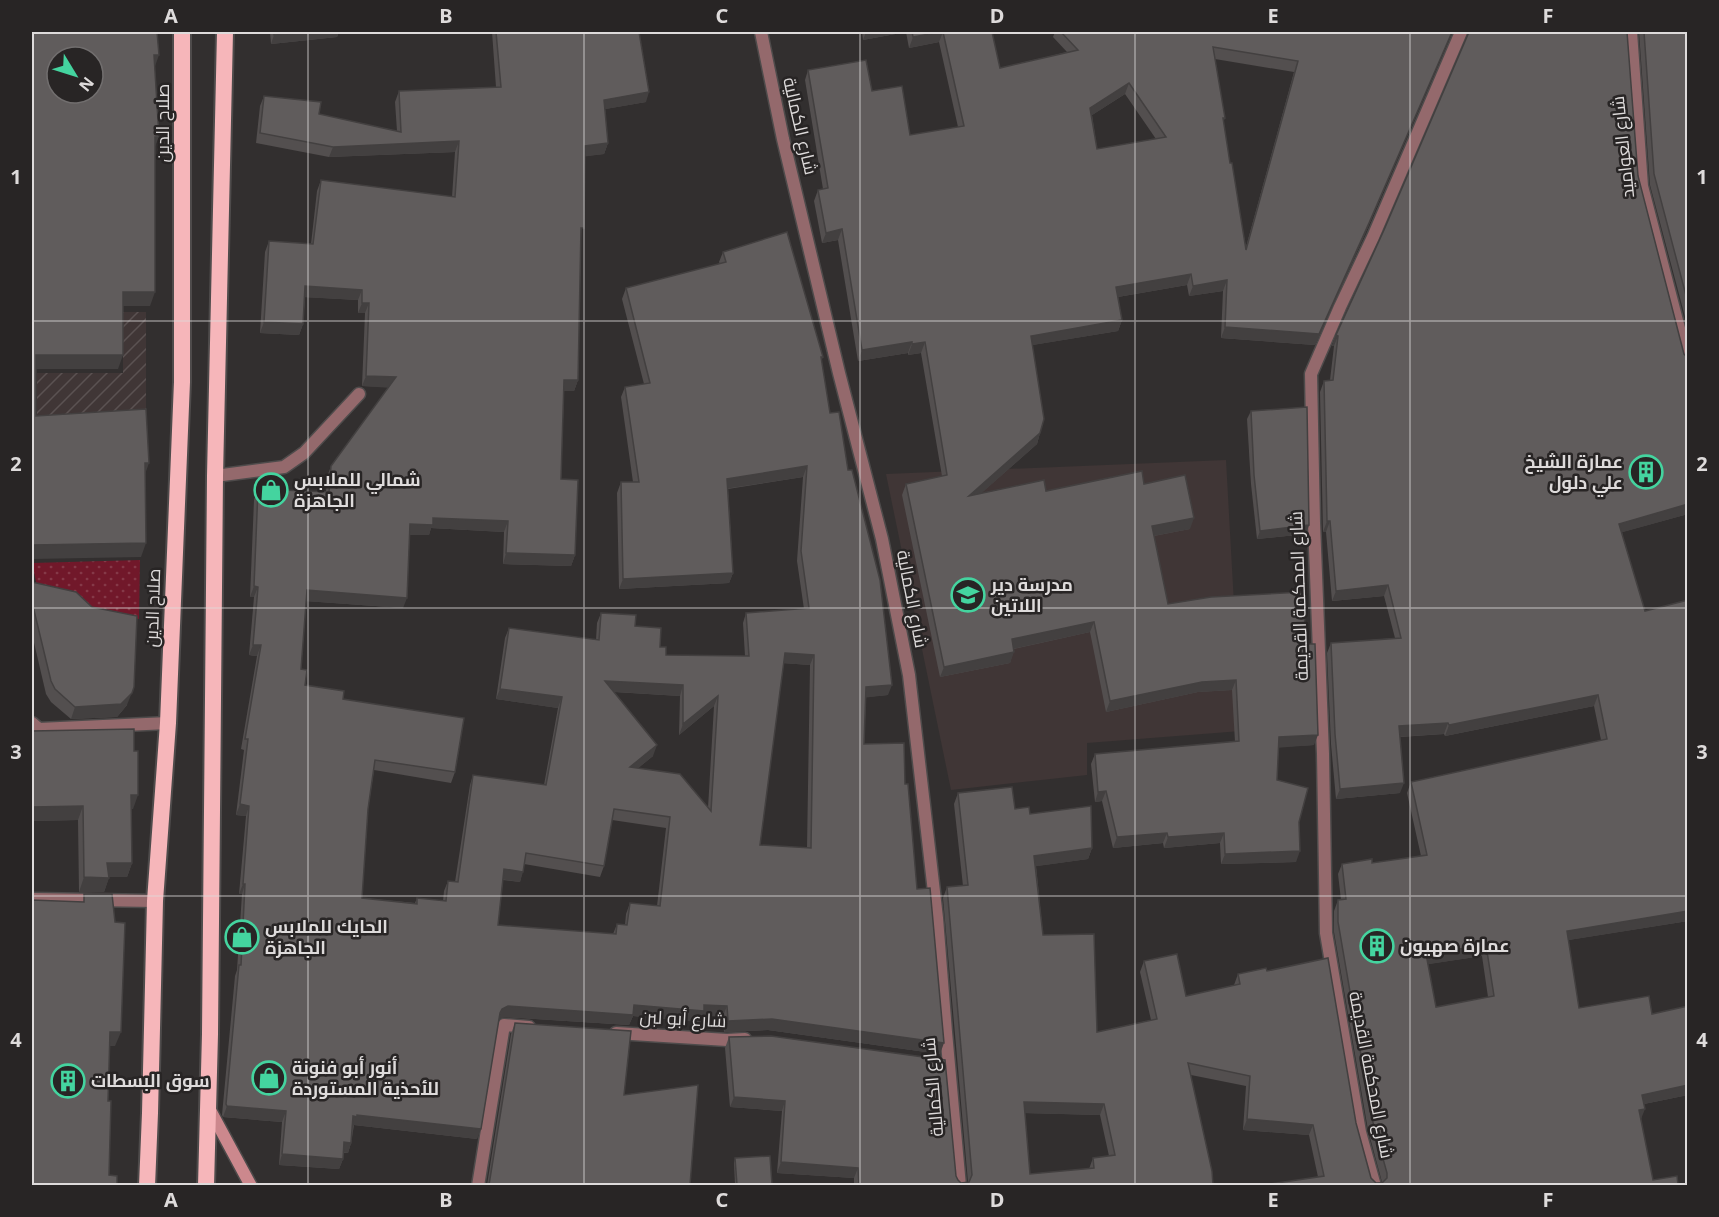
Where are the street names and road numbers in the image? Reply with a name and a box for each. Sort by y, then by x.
street label: شارع الكمالية [777,75,824,177]
street label: صلاح الدين [150,84,175,162]
street label: شارع العواميد [1605,95,1640,199]
street label: شارع المحكمة القديمة [1283,511,1314,681]
street label: شارع الكمالية [891,548,934,650]
street label: صلاح الدين [139,568,166,648]
street label: شارع المحكمة القديمة [1343,989,1400,1161]
street label: شارع أبو لبن [639,1004,727,1033]
street label: شارع الكمالية [916,1036,949,1138]

